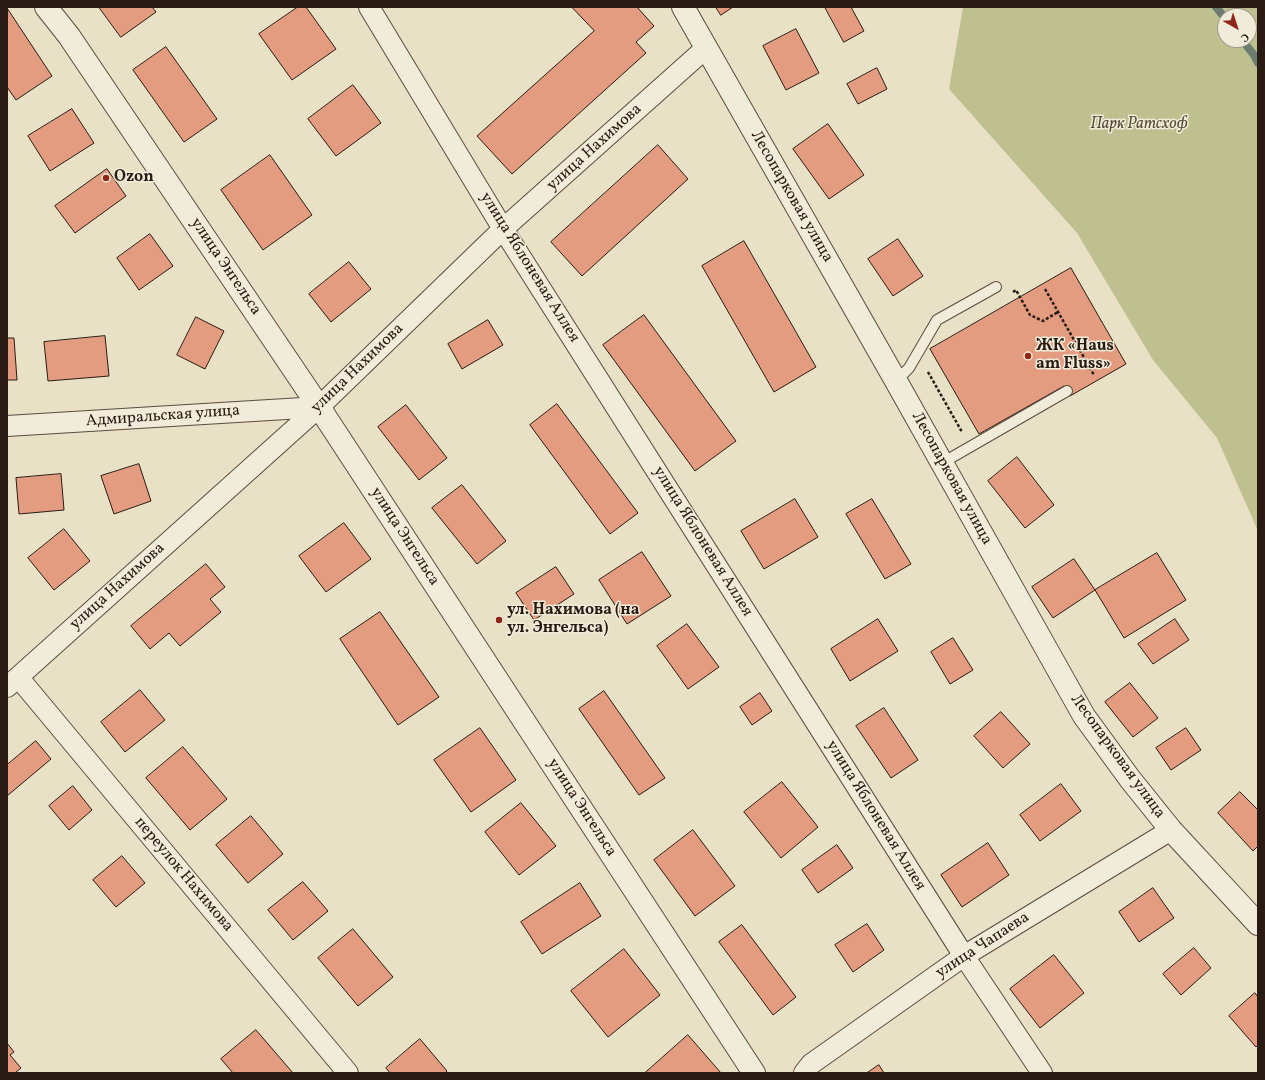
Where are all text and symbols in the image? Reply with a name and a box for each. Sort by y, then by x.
north arrow [1217,8,1257,48]
text: С [1237,29,1252,45]
street label: улица Нахимова [544,100,646,196]
park label: Парк Ратсхоф [1090,115,1188,135]
street label: Лесопарковая улица [745,128,837,266]
place label: Ozon [114,168,154,188]
marker: Ozon [101,173,111,183]
street label: улица Яблоневая Аллея [475,189,583,347]
street label: улица Энгельса [185,215,265,319]
street label: улица Нахимова [308,320,408,418]
place label: ЖК «Haus am Fluss» [1036,337,1114,375]
marker: ЖК «Haus am Fluss» [1023,351,1033,361]
street label: Адмиральская улица [85,402,241,432]
street label: Лесопарковая улица [906,409,996,549]
street label: улица Яблоневая Аллея [648,463,756,621]
street label: улица Энгельса [365,484,443,590]
street label: улица Нахимова [67,539,169,635]
place label: ул. Нахимова (на ул. Энгельса) [507,601,639,639]
marker: ул. Нахимова (на ул. Энгельса) [494,615,504,625]
street label: Лесопарковая улица [1065,691,1169,823]
street label: улица Яблоневая Аллея [821,737,929,895]
street label: улица Энгельса [542,755,620,861]
street label: переулок Нахимова [129,814,237,936]
street label: улица Чапаева [933,909,1033,983]

